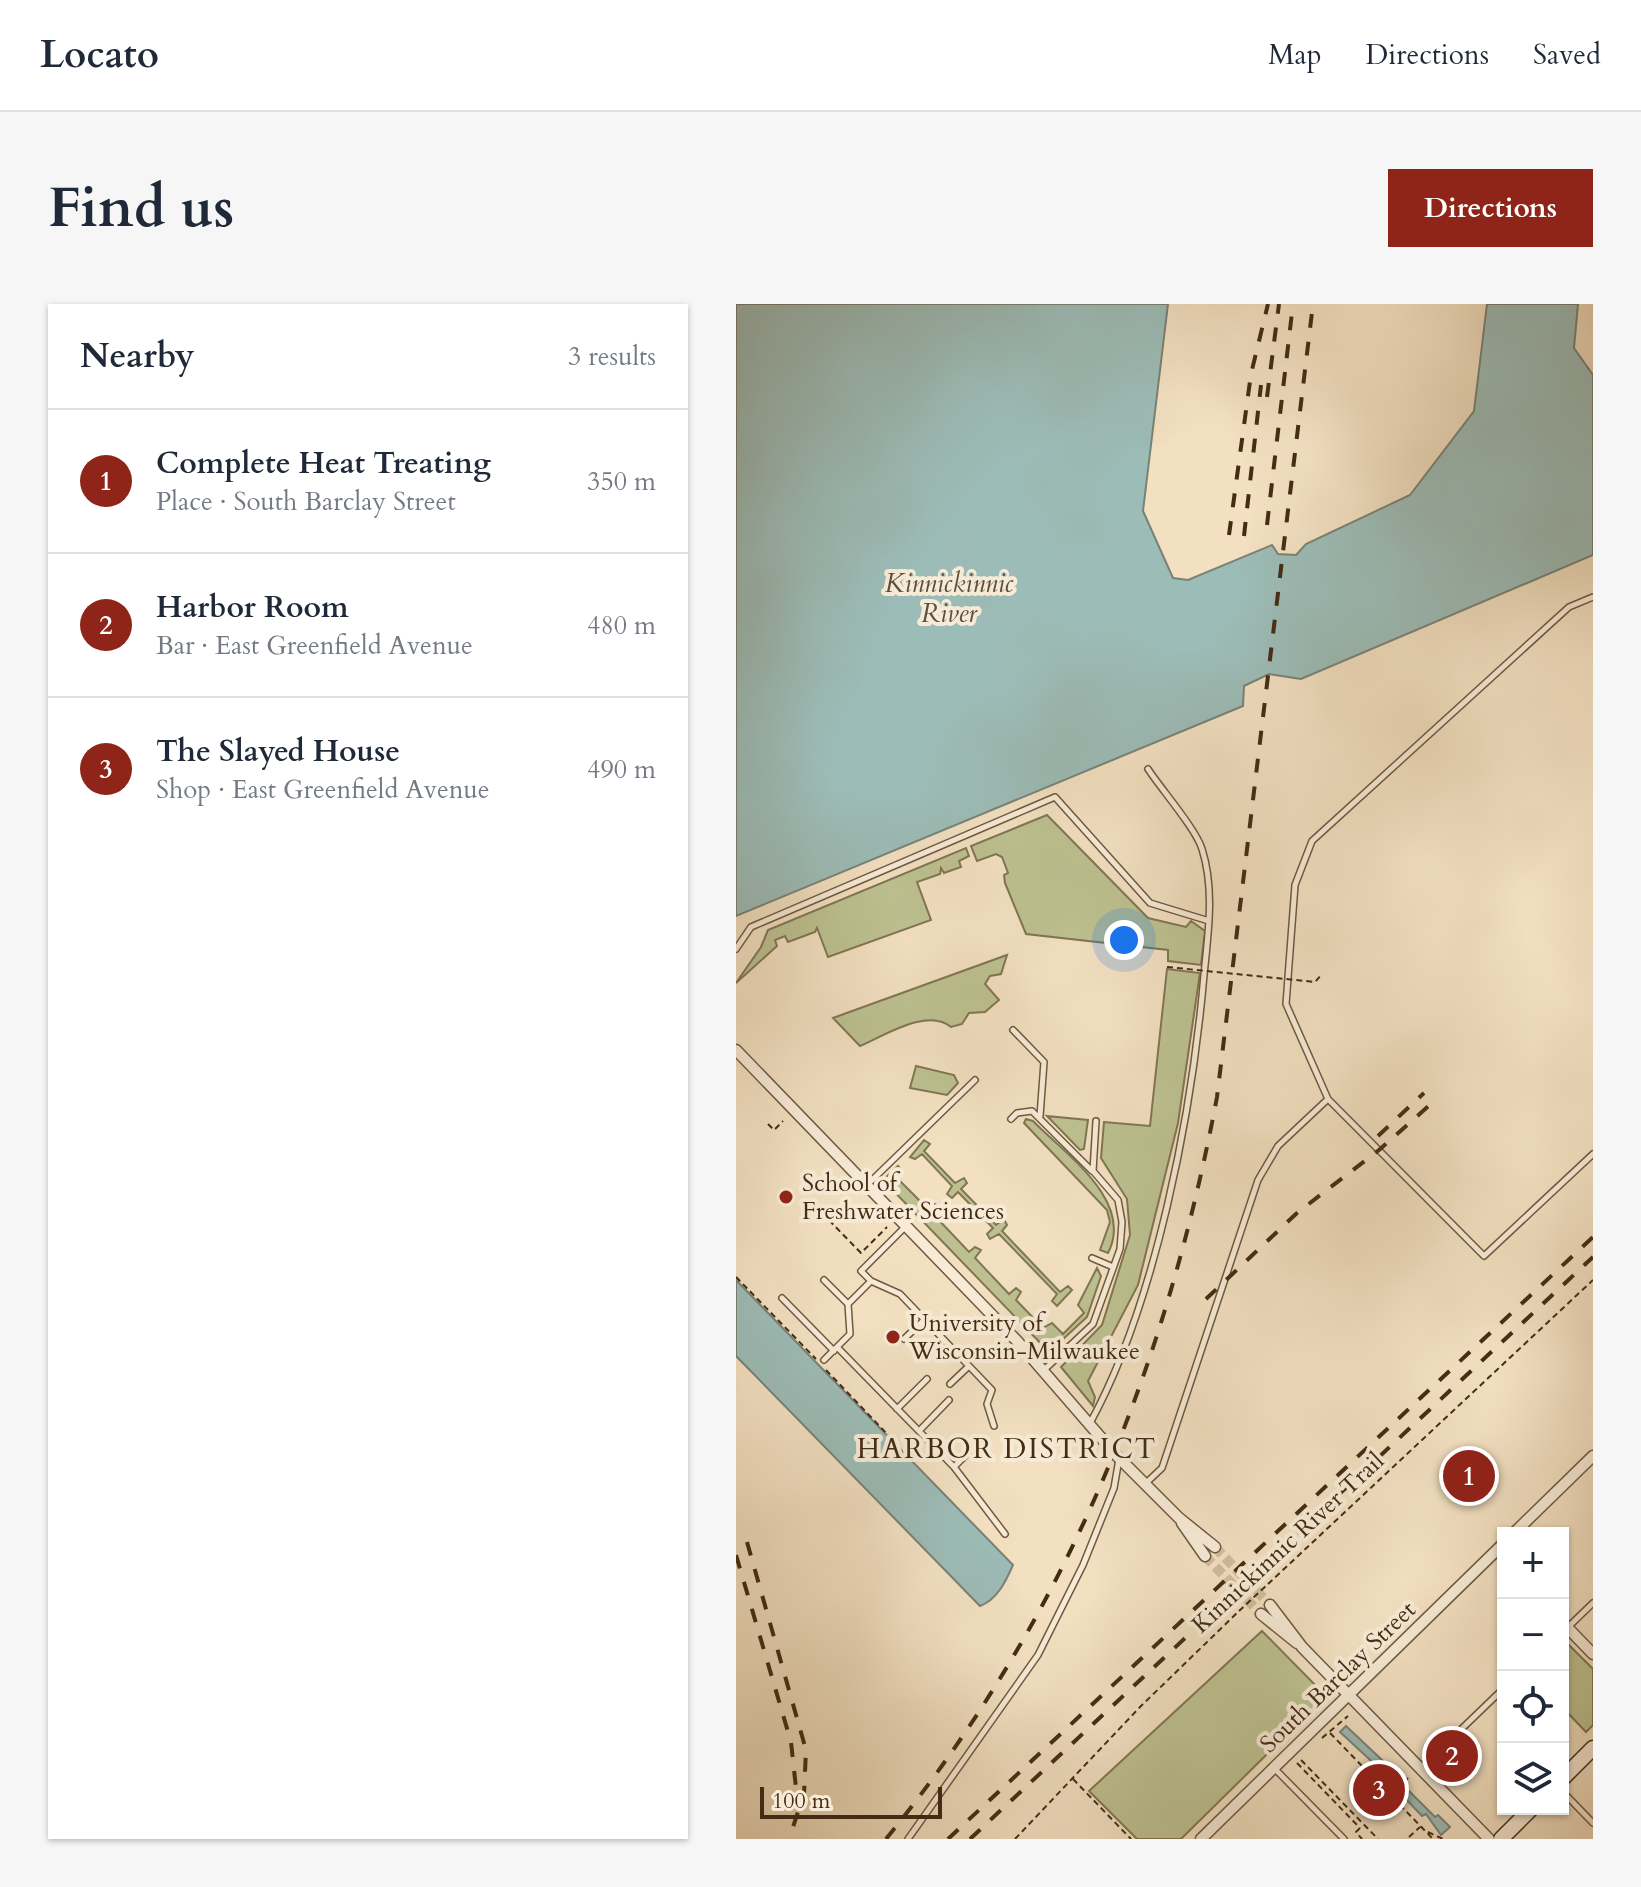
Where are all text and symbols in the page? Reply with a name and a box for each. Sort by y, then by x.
text: Locato [40,29,159,81]
text: Map [1268,36,1322,74]
text: Directions [1366,36,1489,74]
text: Saved [1533,36,1601,74]
button: Directions [1388,169,1593,247]
text: Find us [48,171,234,246]
text: Nearby [80,333,195,379]
text: 3 results [568,339,656,374]
text: Complete Heat Treating [156,443,491,484]
text: 1 [99,464,113,499]
text: 350 m [587,464,656,499]
text: Place · South Barclay Street [156,484,456,519]
water label: Kinnickinnic River [885,566,1014,631]
text: Harbor Room [156,587,349,628]
text: 2 [99,608,113,643]
text: 480 m [587,608,656,643]
text: Bar · East Greenfield Avenue [156,628,473,663]
text: The Slayed House [156,731,400,772]
text: 3 [99,752,113,787]
text: 490 m [587,752,656,787]
text: Shop · East Greenfield Avenue [156,772,490,807]
your location [1104,920,1144,960]
place label: School of Freshwater Sciences [802,1167,1004,1228]
marker: School of Freshwater Sciences [777,1188,795,1206]
place label: University of Wisconsin-Milwaukee [908,1307,1140,1368]
marker: University of Wisconsin-Milwaukee [884,1328,902,1346]
district label: HARBOR DISTRICT [857,1430,1157,1468]
street label: Kinnickinnic River Trail [1185,1445,1391,1641]
pin: 1 [1443,1446,1495,1506]
map controls [1497,1527,1569,1815]
button: + [1497,1527,1569,1599]
street label: South Barclay Street [1253,1594,1424,1760]
button: − [1497,1599,1569,1671]
button: locate [1497,1671,1569,1743]
pin: 2 [1426,1726,1478,1786]
button: layers [1497,1743,1569,1815]
pin: 3 [1353,1760,1405,1820]
scale bar [760,1783,942,1819]
text: 100 m [772,1786,830,1816]

